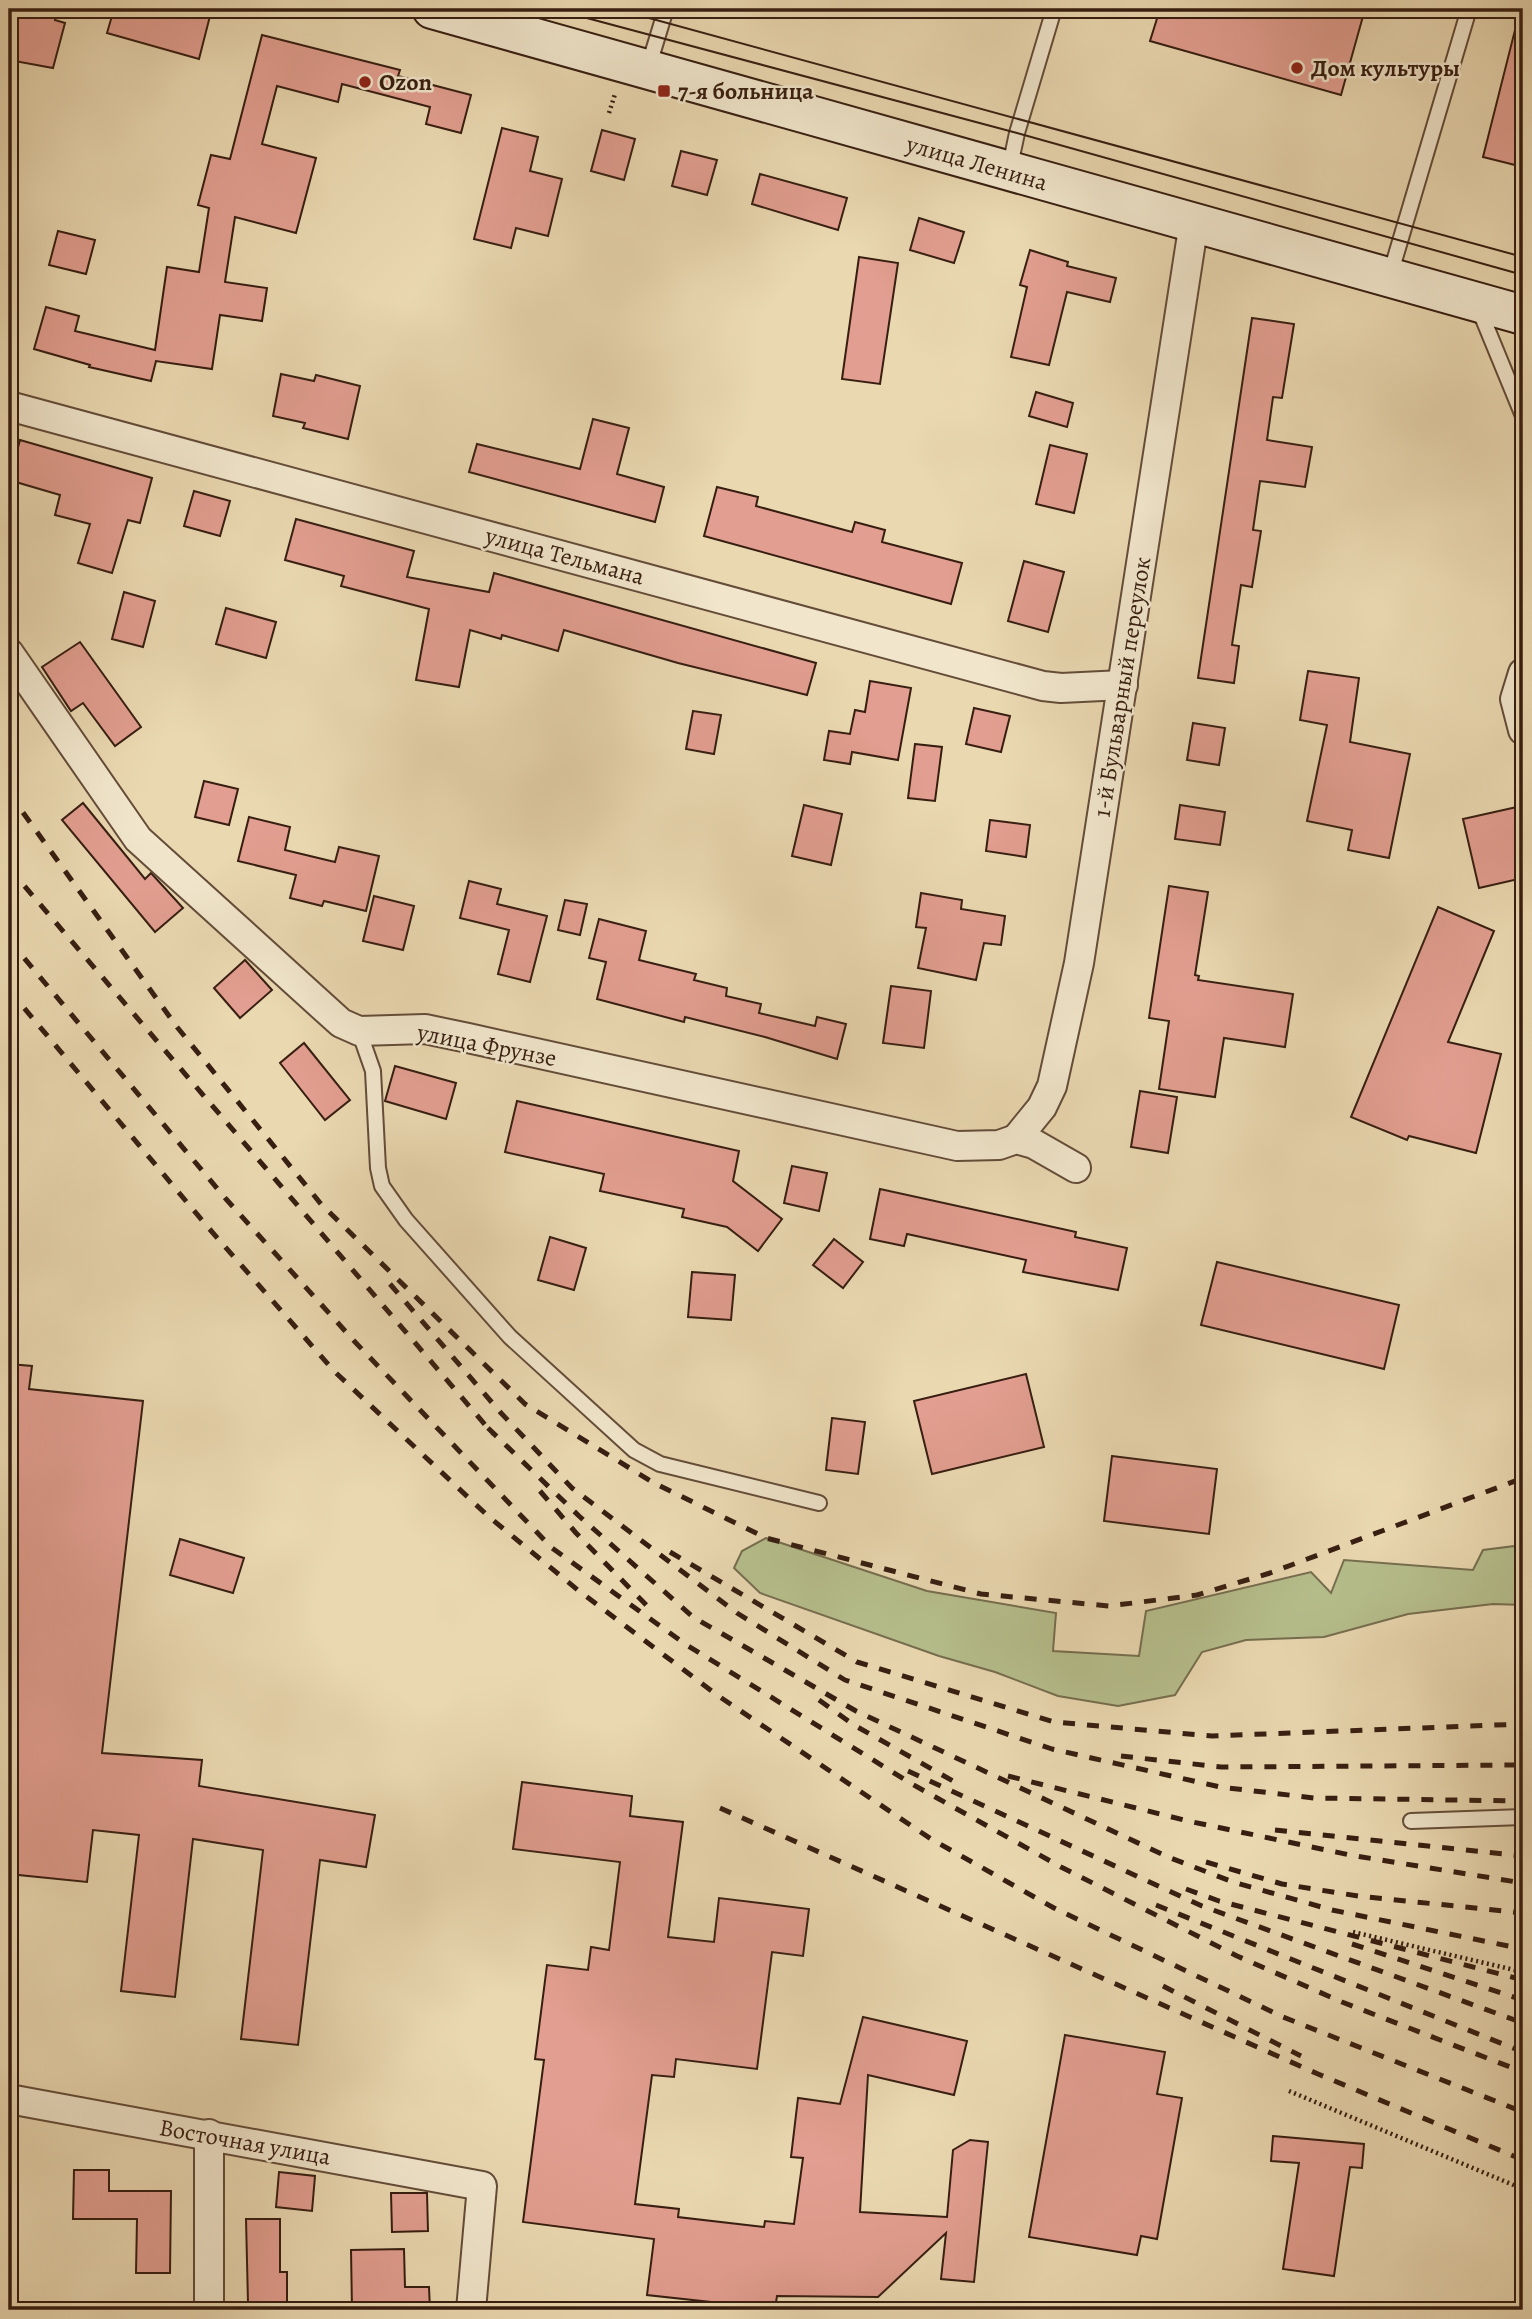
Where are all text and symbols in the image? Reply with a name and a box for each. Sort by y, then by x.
place label: Дом культуры [1311,52,1460,84]
marker: Дом культуры [1289,60,1305,76]
place label: Ozon [379,66,433,98]
marker: Ozon [357,74,373,90]
place label: 7-я больница [678,75,814,107]
marker: 7-я больница [656,83,672,99]
street label: улица Ленина [902,127,1051,198]
street label: улица Тельмана [481,519,648,593]
street label: 1-й Бульварный переулок [1086,555,1158,819]
street label: улица Фрунзе [414,1016,559,1074]
street label: Восточная улица [157,2111,333,2173]

